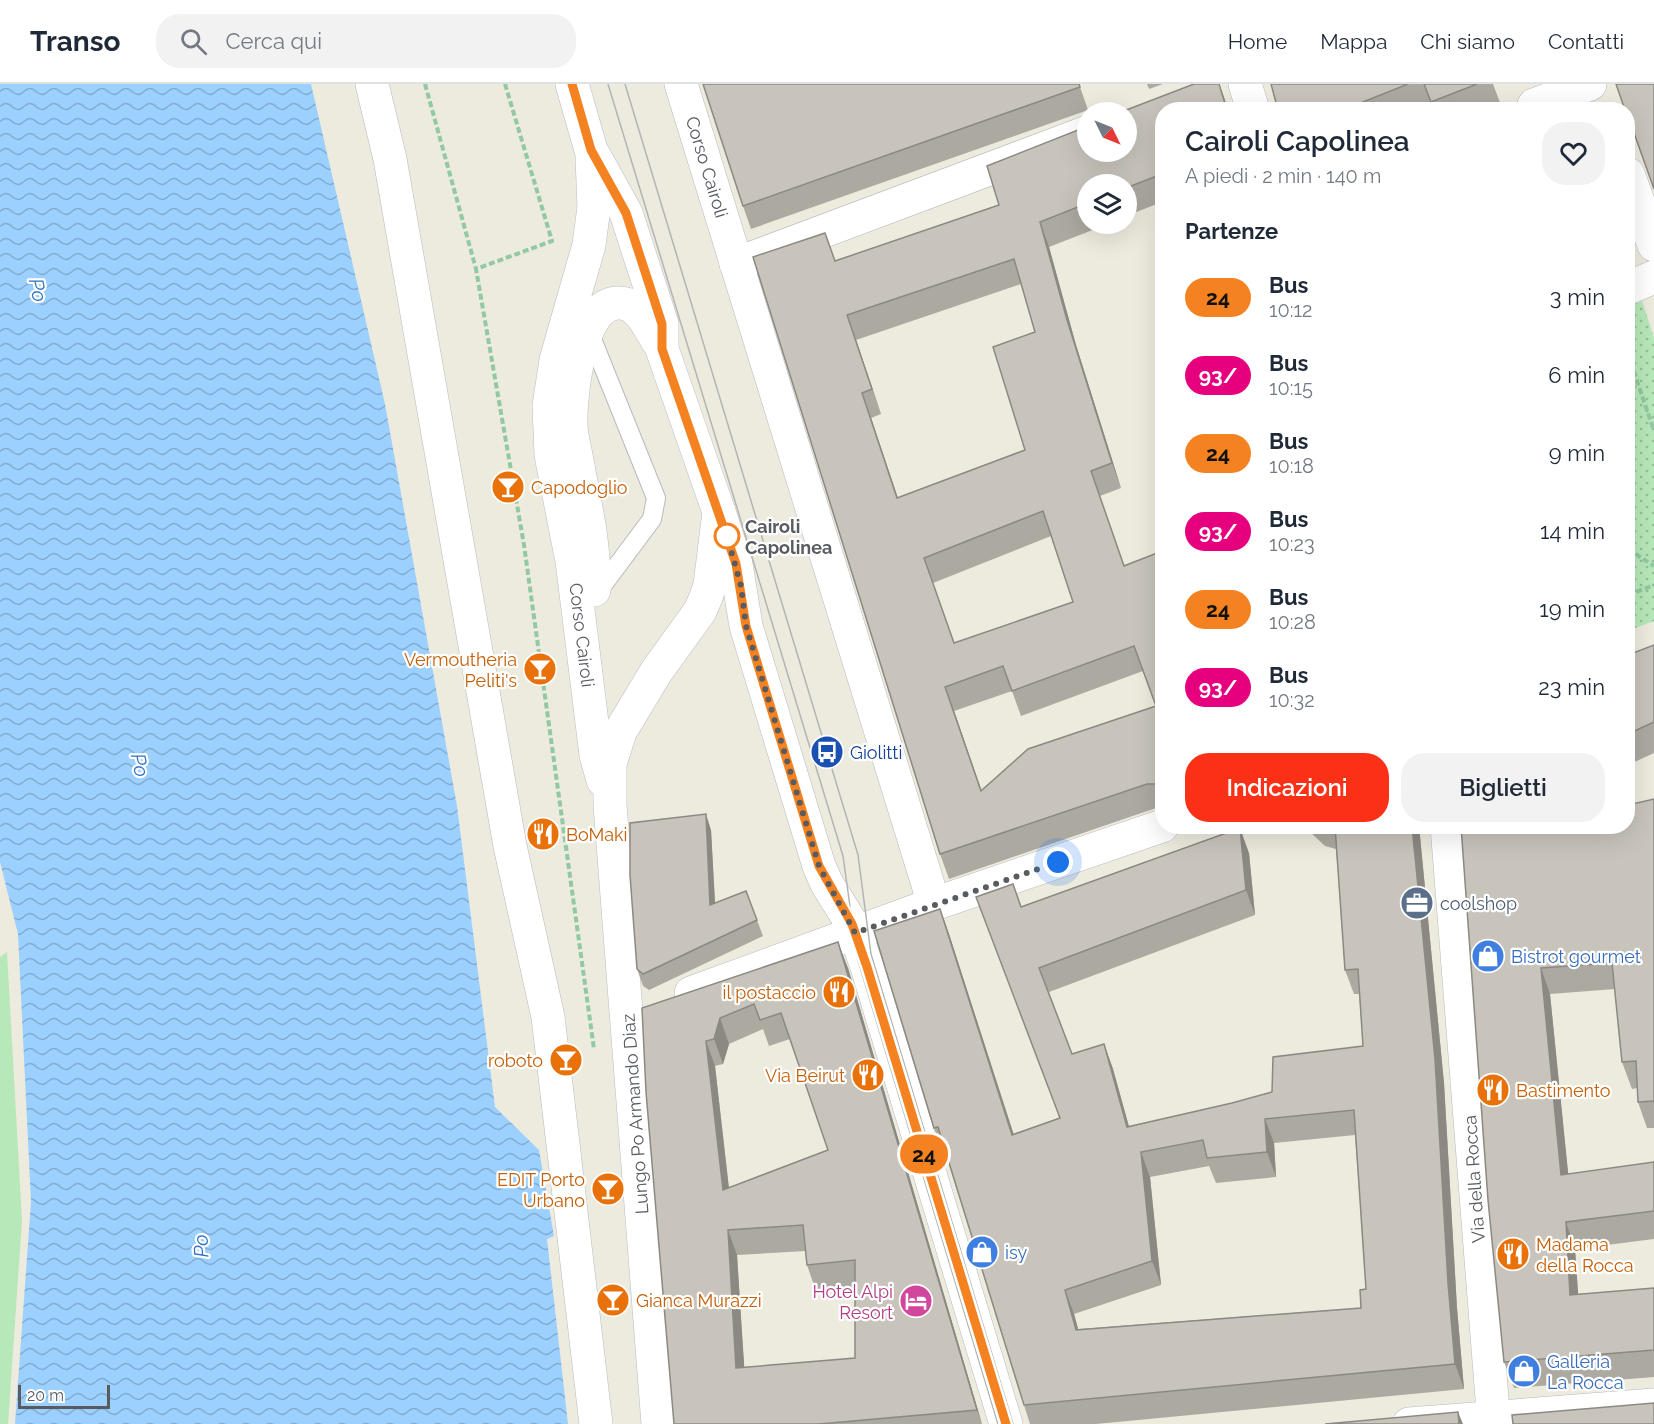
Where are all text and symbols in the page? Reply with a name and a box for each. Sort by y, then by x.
search box [156,14,576,68]
text: Transo [30,25,120,58]
icon: search [177,25,210,58]
text: Cerca qui [225,28,322,54]
text: Home [1228,29,1287,54]
text: Mappa [1320,29,1387,54]
text: Chi siamo [1420,29,1515,54]
text: Contatti [1548,29,1624,54]
north arrow [1077,102,1137,162]
map controls [1077,102,1137,234]
street label: Corso Cairoli [682,114,732,220]
button: heart [1542,122,1605,185]
text: Cairoli Capolinea [1185,125,1410,158]
text: A piedi · 2 min · 140 m [1185,164,1381,188]
button: layers [1077,174,1137,234]
text: Partenze [1185,218,1278,244]
text: Bus [1269,272,1308,298]
water label: Po [24,276,52,304]
text: 3 min [1550,284,1605,310]
text: 24 [1206,285,1230,310]
text: 10:12 [1269,298,1313,322]
text: Bus [1269,350,1308,376]
text: 6 min [1548,362,1605,388]
text: 93/ [1199,363,1237,388]
text: 10:15 [1269,376,1313,400]
text: Bus [1269,428,1308,454]
text: 9 min [1549,440,1605,466]
text: 24 [1206,441,1230,466]
text: 10:18 [1269,454,1314,478]
bar icon: Capodoglio [490,469,526,505]
place label: Capodoglio [531,477,628,498]
text: Bus [1269,506,1308,532]
place label: Cairoli Capolinea [745,516,832,558]
text: 14 min [1540,518,1605,544]
text: 93/ [1199,519,1237,544]
marker: Cairoli Capolinea [714,523,740,549]
text: 10:23 [1269,532,1315,556]
street label: Corso Cairoli [565,582,599,688]
text: Bus [1269,584,1308,610]
text: 19 min [1539,596,1605,622]
text: 24 [1206,597,1230,622]
text: 10:28 [1269,610,1316,634]
place label: Vermoutheria Peliti's [404,649,517,691]
bar icon: Vermoutheria Peliti's [522,651,558,687]
text: Bus [1269,662,1308,688]
text: 23 min [1538,674,1605,700]
text: 93/ [1199,675,1237,700]
text: 10:32 [1269,688,1315,712]
bus stop icon: Giolitti [809,734,845,770]
place label: Giolitti [850,742,902,763]
water label: Po [126,751,154,779]
button: Indicazioni [1185,753,1389,822]
button: Biglietti [1401,753,1605,822]
restaurant icon: BoMaki [525,816,561,852]
place label: BoMaki [566,824,628,845]
your location [1043,847,1073,877]
office icon: coolshop [1399,885,1435,921]
place label: coolshop [1440,893,1517,914]
shop icon: Bistrot gourmet [1470,938,1506,974]
place label: Bistrot gourmet [1511,946,1641,967]
restaurant icon: il postaccio [821,974,857,1010]
place label: il postaccio [722,982,816,1003]
street label: Lungo Po Armando Diaz [618,1013,652,1215]
bar icon: roboto [548,1042,584,1078]
place label: roboto [488,1050,543,1071]
restaurant icon: Via Beirut [850,1057,886,1093]
place label: Via Beirut [765,1065,845,1086]
restaurant icon: Bastimento [1475,1072,1511,1108]
place label: Bastimento [1516,1080,1611,1101]
street label: Via della Rocca [1459,1114,1489,1244]
line badge: 24 [897,1134,951,1174]
text: 24 [912,1142,936,1167]
place label: EDIT Porto Urbano [497,1169,585,1211]
bar icon: EDIT Porto Urbano [590,1171,626,1207]
water label: Po [188,1234,214,1258]
shop icon: isy [964,1234,1000,1270]
place label: Madama della Rocca [1536,1234,1634,1276]
restaurant icon: Madama della Rocca [1495,1236,1531,1272]
place label: isy [1005,1242,1027,1263]
place label: Hotel Alpi Resort [812,1281,893,1323]
bar icon: Gianca Murazzi [595,1282,631,1318]
hotel icon: Hotel Alpi Resort [898,1283,934,1319]
place label: Gianca Murazzi [636,1290,762,1311]
place label: Galleria La Rocca [1547,1351,1624,1393]
shop icon: Galleria La Rocca [1506,1353,1542,1389]
scale bar [18,1382,110,1410]
text: 20 m [27,1386,64,1405]

